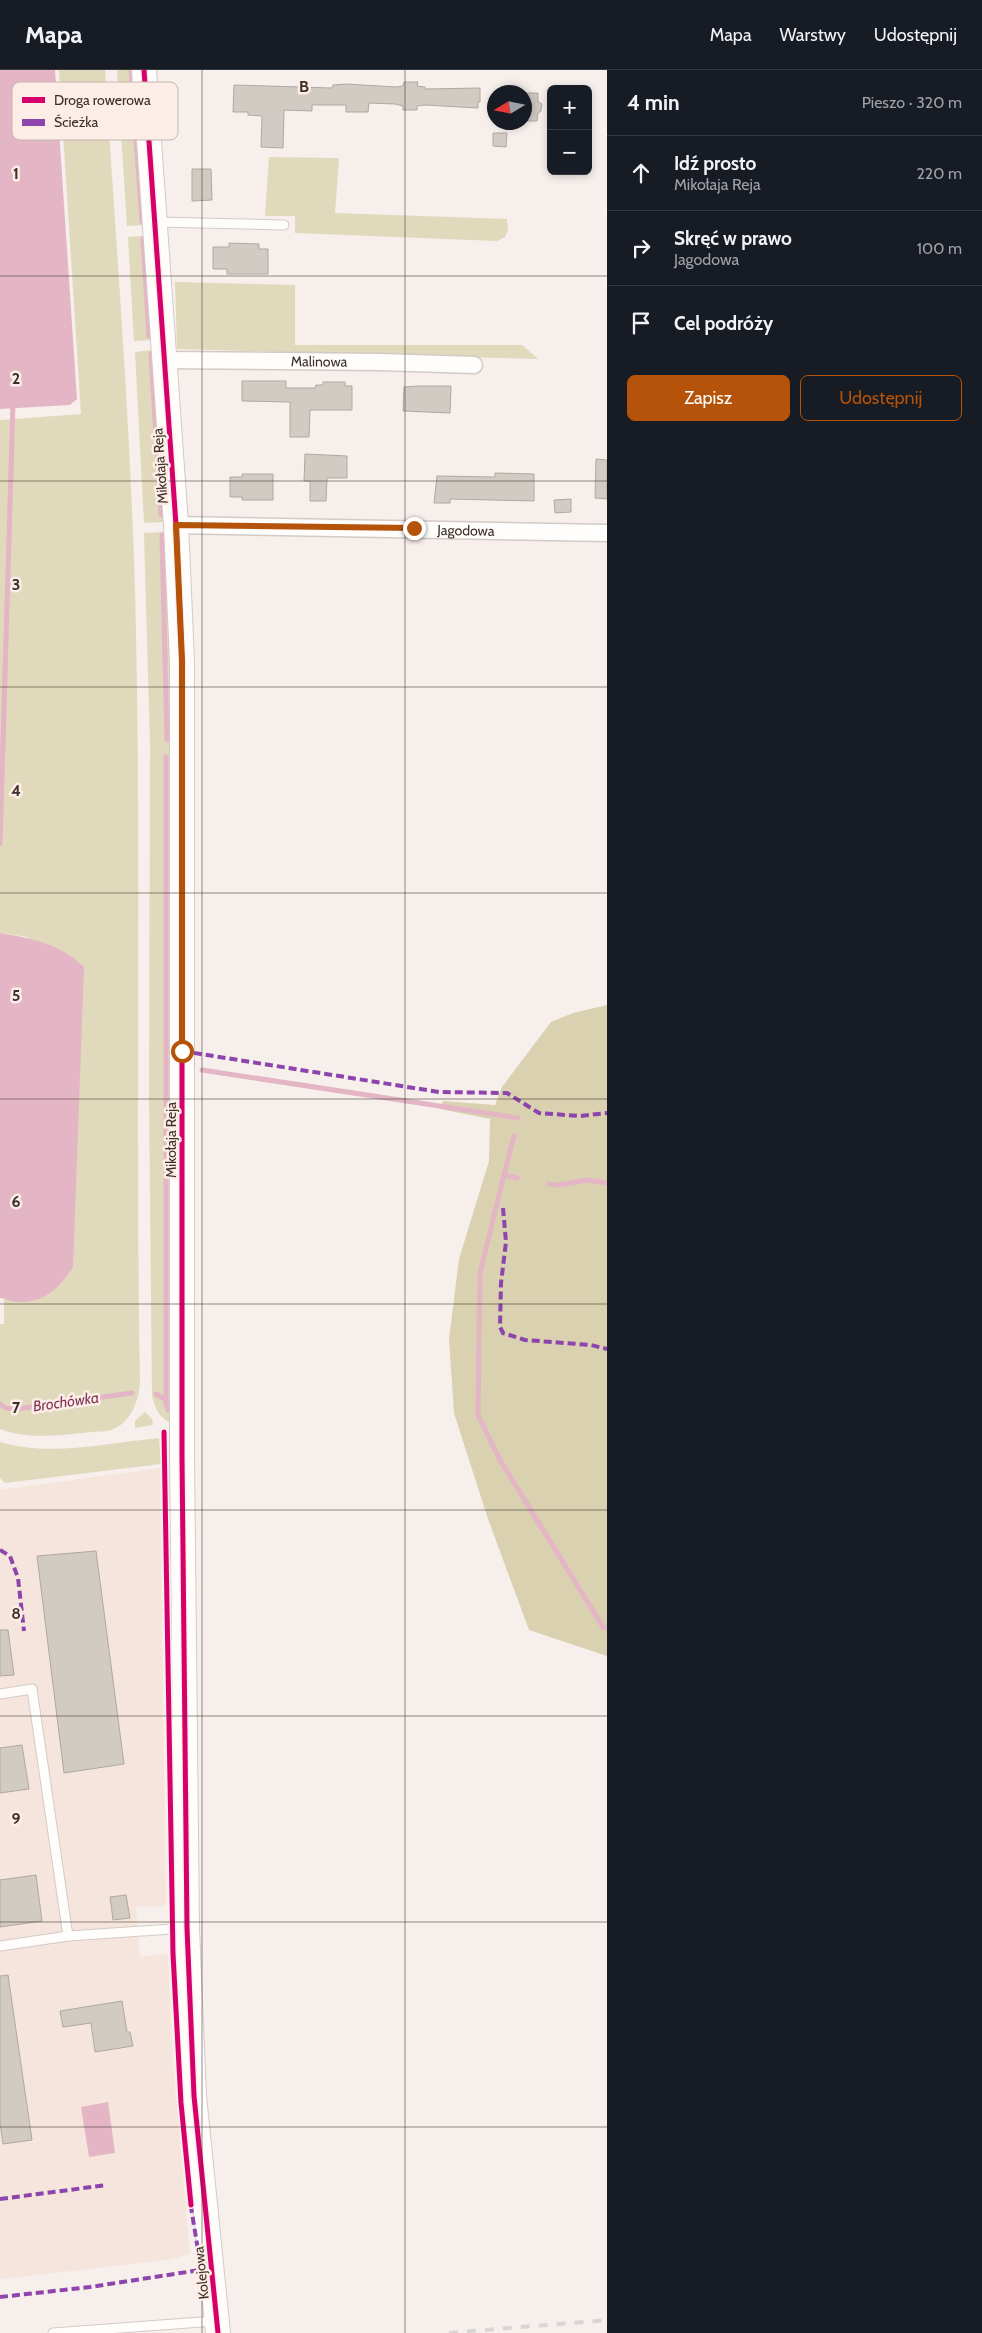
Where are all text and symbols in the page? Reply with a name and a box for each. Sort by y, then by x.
text: Mapa [25,20,82,49]
text: Mapa [710,24,752,46]
text: Warstwy [780,24,846,46]
text: Udostępnij [874,24,957,46]
text: B [299,77,309,96]
legend [12,82,178,140]
north arrow [487,85,532,130]
map controls [547,85,592,175]
button: + [547,85,592,130]
text: 4 min [627,90,680,115]
text: Droga rowerowa [54,91,151,109]
text: Pieszo · 320 m [862,93,962,112]
text: Ścieżka [54,113,98,131]
button: − [547,130,592,175]
text: Idź prosto [674,152,756,175]
icon: ahead [627,159,655,187]
text: 1 [13,164,19,183]
text: 220 m [916,164,962,183]
text: Mikołaja Reja [674,175,761,194]
text: Skręć w prawo [674,227,792,250]
icon: right [627,234,655,262]
text: 100 m [917,239,962,258]
text: Jagodowa [674,250,739,269]
icon: arrive [627,309,655,337]
text: Cel podróży [674,312,773,335]
street label: Malinowa [291,352,348,371]
text: 2 [12,369,20,388]
button: Zapisz [627,375,790,421]
button: Udostępnij [800,375,962,421]
street label: Mikołaja Reja [148,427,172,504]
route end [403,517,426,540]
street label: Jagodowa [436,521,495,540]
text: 3 [12,575,20,594]
text: 4 [11,781,21,800]
text: 5 [12,986,20,1005]
route start [171,1040,194,1063]
street label: Mikołaja Reja [162,1102,180,1178]
text: 6 [12,1192,21,1211]
water label: Brochówka [32,1388,100,1416]
text: 7 [12,1398,21,1417]
text: 8 [11,1604,21,1623]
text: 9 [12,1809,21,1828]
street label: Kolejowa [189,2245,213,2300]

